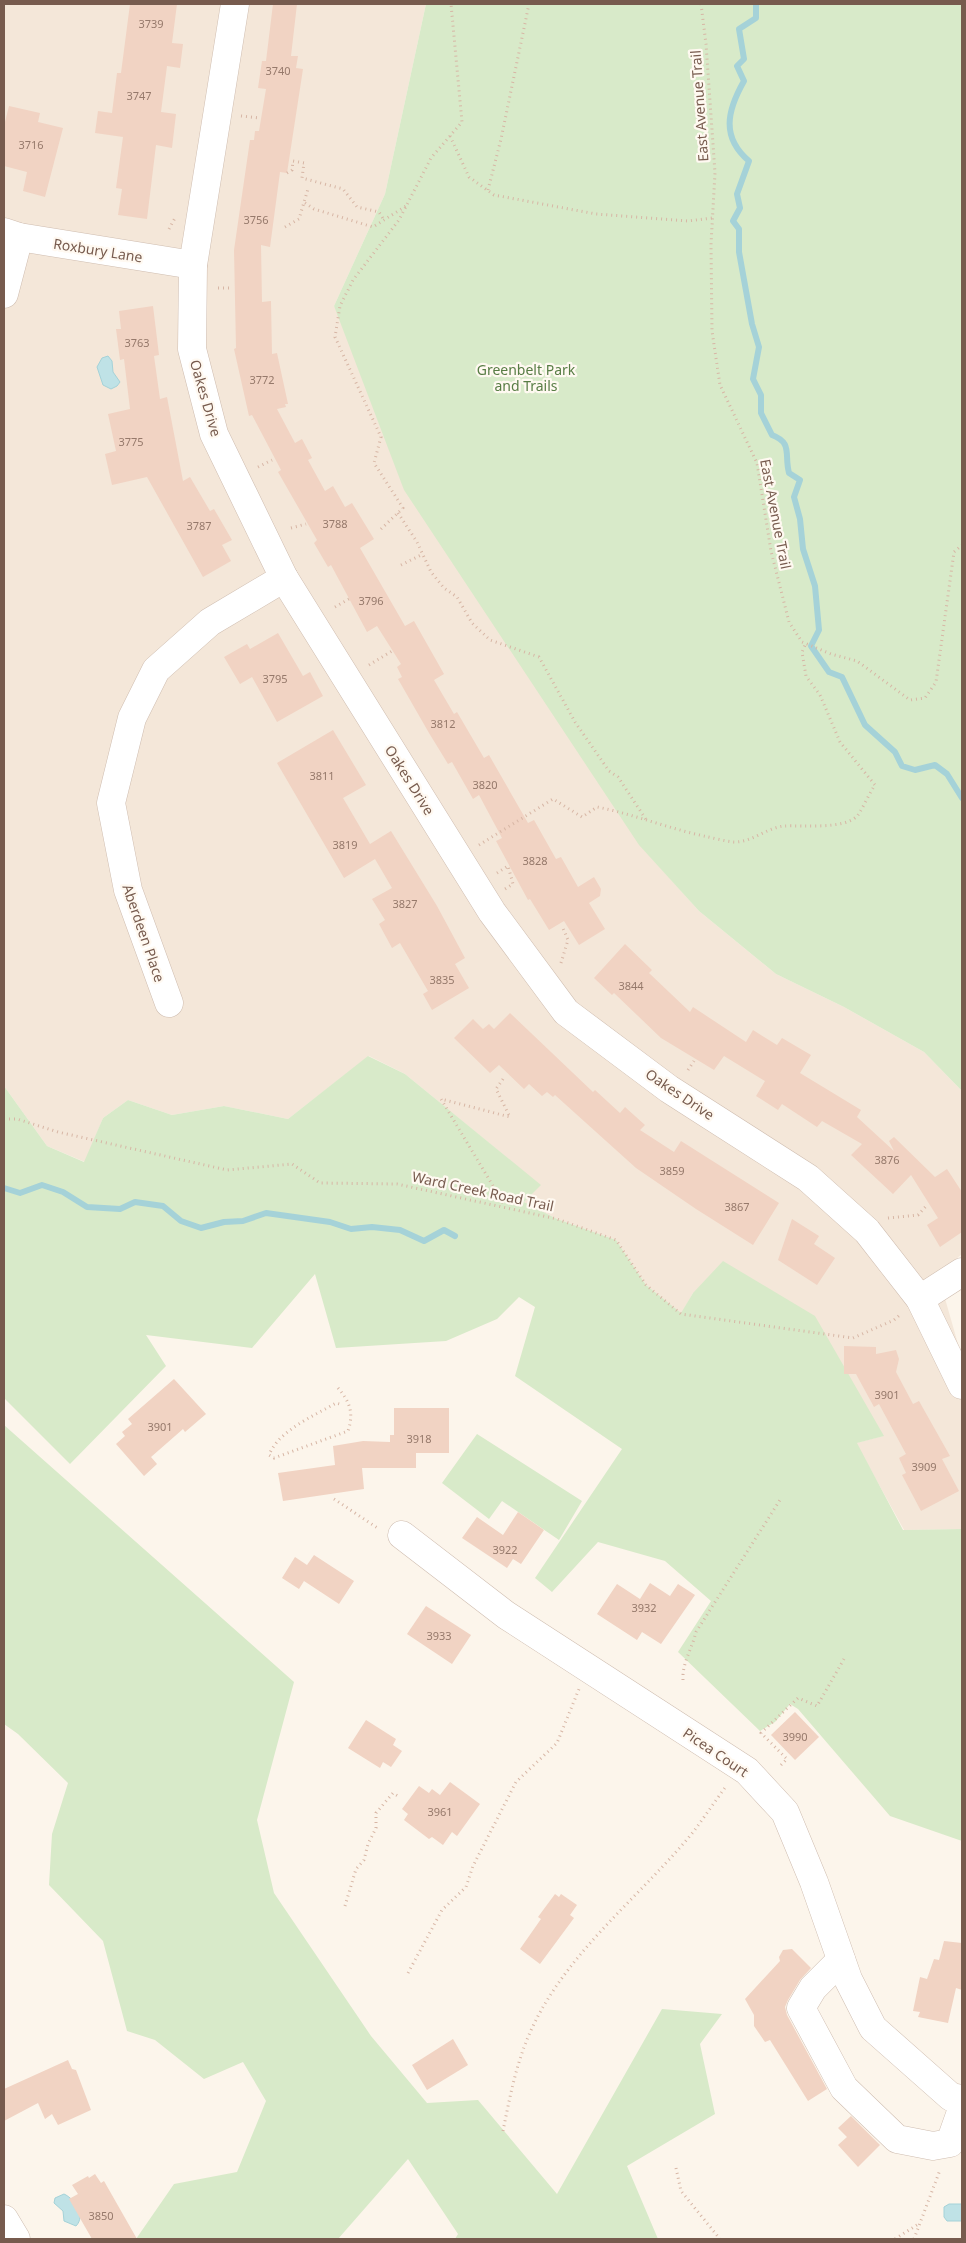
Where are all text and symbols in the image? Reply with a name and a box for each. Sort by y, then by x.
house number: 3739 [138,16,164,31]
street label: East Avenue Trail [686,50,712,162]
house number: 3740 [265,63,291,78]
house number: 3747 [126,88,152,103]
house number: 3716 [18,137,44,152]
house number: 3756 [243,212,269,227]
street label: Roxbury Lane [52,234,144,266]
house number: 3763 [124,335,150,350]
street label: Oakes Drive [186,357,226,439]
park label: Greenbelt Park and Trails [477,360,576,395]
house number: 3772 [249,372,275,387]
house number: 3775 [118,434,144,449]
street label: East Avenue Trail [756,457,796,571]
house number: 3788 [322,516,348,531]
house number: 3787 [186,518,212,533]
house number: 3796 [358,593,384,608]
house number: 3795 [262,671,288,686]
house number: 3812 [430,716,456,731]
street label: Oakes Drive [381,741,439,819]
house number: 3811 [309,768,335,783]
house number: 3820 [472,777,498,792]
house number: 3819 [332,837,358,852]
house number: 3828 [522,853,548,868]
street label: Aberdeen Place [118,882,170,985]
house number: 3827 [392,896,418,911]
house number: 3835 [429,972,455,987]
house number: 3844 [618,978,644,993]
street label: Oakes Drive [642,1064,718,1124]
house number: 3876 [874,1152,900,1167]
house number: 3859 [659,1163,685,1178]
street label: Ward Creek Road Trail [410,1167,556,1215]
house number: 3867 [724,1199,750,1214]
house number: 3901 [874,1387,900,1402]
house number: 3901 [147,1419,173,1434]
house number: 3918 [406,1431,432,1446]
house number: 3909 [911,1459,937,1474]
house number: 3922 [492,1542,518,1557]
house number: 3932 [631,1600,657,1615]
house number: 3933 [426,1628,452,1643]
street label: Picea Court [680,1723,752,1781]
house number: 3990 [782,1729,808,1744]
house number: 3961 [427,1804,453,1819]
house number: 3850 [88,2208,114,2223]

